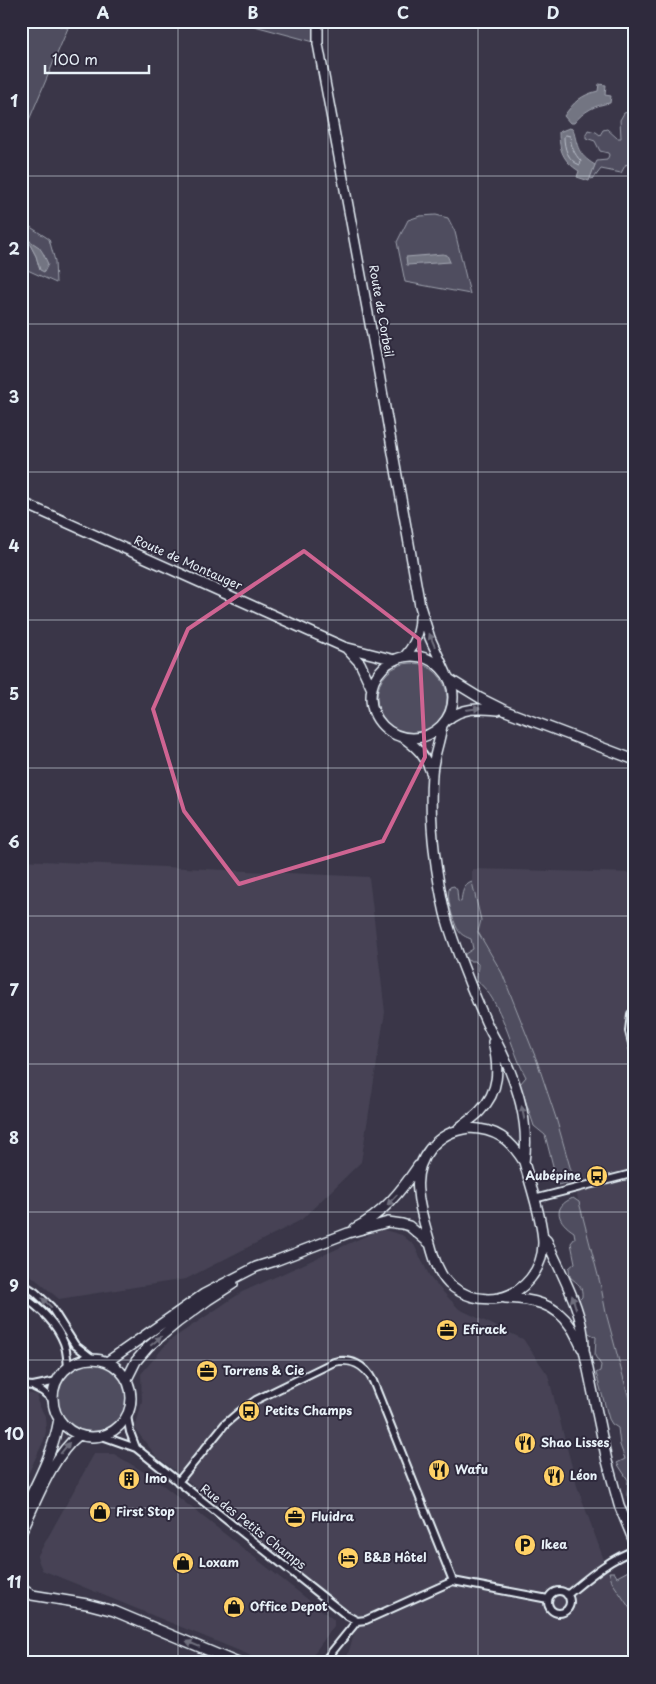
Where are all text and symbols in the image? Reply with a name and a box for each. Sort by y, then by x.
text: A [97,0,110,24]
text: B [248,0,259,24]
text: C [397,0,409,24]
text: D [547,0,559,24]
scale bar [45,42,149,74]
text: 100 m [52,47,98,70]
text: 1 [10,88,18,112]
text: 2 [8,236,20,260]
street label: Route de Corbeil [365,263,399,359]
text: 3 [9,384,19,408]
street label: Route de Montauger [131,530,246,594]
text: 4 [9,533,20,557]
one-way arrow [427,633,435,647]
text: 5 [9,681,19,705]
one-way arrow [465,705,481,713]
text: 6 [8,829,20,853]
text: 7 [9,977,19,1001]
one-way arrow [519,1106,527,1121]
text: 8 [9,1125,19,1149]
bus stop icon: Aubépine [585,1164,609,1188]
place label: Aubépine [526,1166,581,1184]
one-way arrow [386,1194,398,1206]
text: 9 [9,1273,19,1297]
one-way arrow [569,1295,577,1310]
one-way arrow [41,1297,53,1309]
office icon: Efirack [435,1318,459,1342]
place label: Efirack [463,1320,507,1338]
one-way arrow [149,1335,161,1347]
office icon: Torrens & Cie [195,1359,219,1383]
place label: Torrens & Cie [223,1361,305,1379]
bus stop icon: Petits Champs [237,1399,261,1423]
place label: Petits Champs [265,1401,352,1419]
text: 10 [4,1421,24,1445]
restaurant icon: Shao Lisses [513,1431,537,1455]
place label: Shao Lisses [541,1433,610,1451]
one-way arrow [60,1442,71,1455]
restaurant icon: Wafu [427,1458,451,1482]
place label: Wafu [455,1460,488,1478]
restaurant icon: Léon [542,1464,566,1488]
place label: Léon [570,1466,597,1484]
building icon: Imo [117,1467,141,1491]
place label: Imo [145,1469,167,1487]
street label: Rue des Petits Champs [197,1479,310,1573]
shop icon: First Stop [88,1500,112,1524]
place label: First Stop [116,1502,175,1520]
office icon: Fluidra [283,1505,307,1529]
place label: Fluidra [311,1507,355,1525]
parking icon: Ikea [513,1533,537,1557]
place label: Ikea [541,1535,567,1553]
hotel icon: B&B Hôtel [336,1546,360,1570]
place label: B&B Hôtel [364,1548,426,1566]
shop icon: Loxam [171,1551,195,1575]
place label: Loxam [199,1553,239,1571]
text: 11 [7,1569,21,1593]
shop icon: Office Depot [222,1595,246,1619]
place label: Office Depot [250,1597,328,1615]
one-way arrow [186,1640,200,1648]

